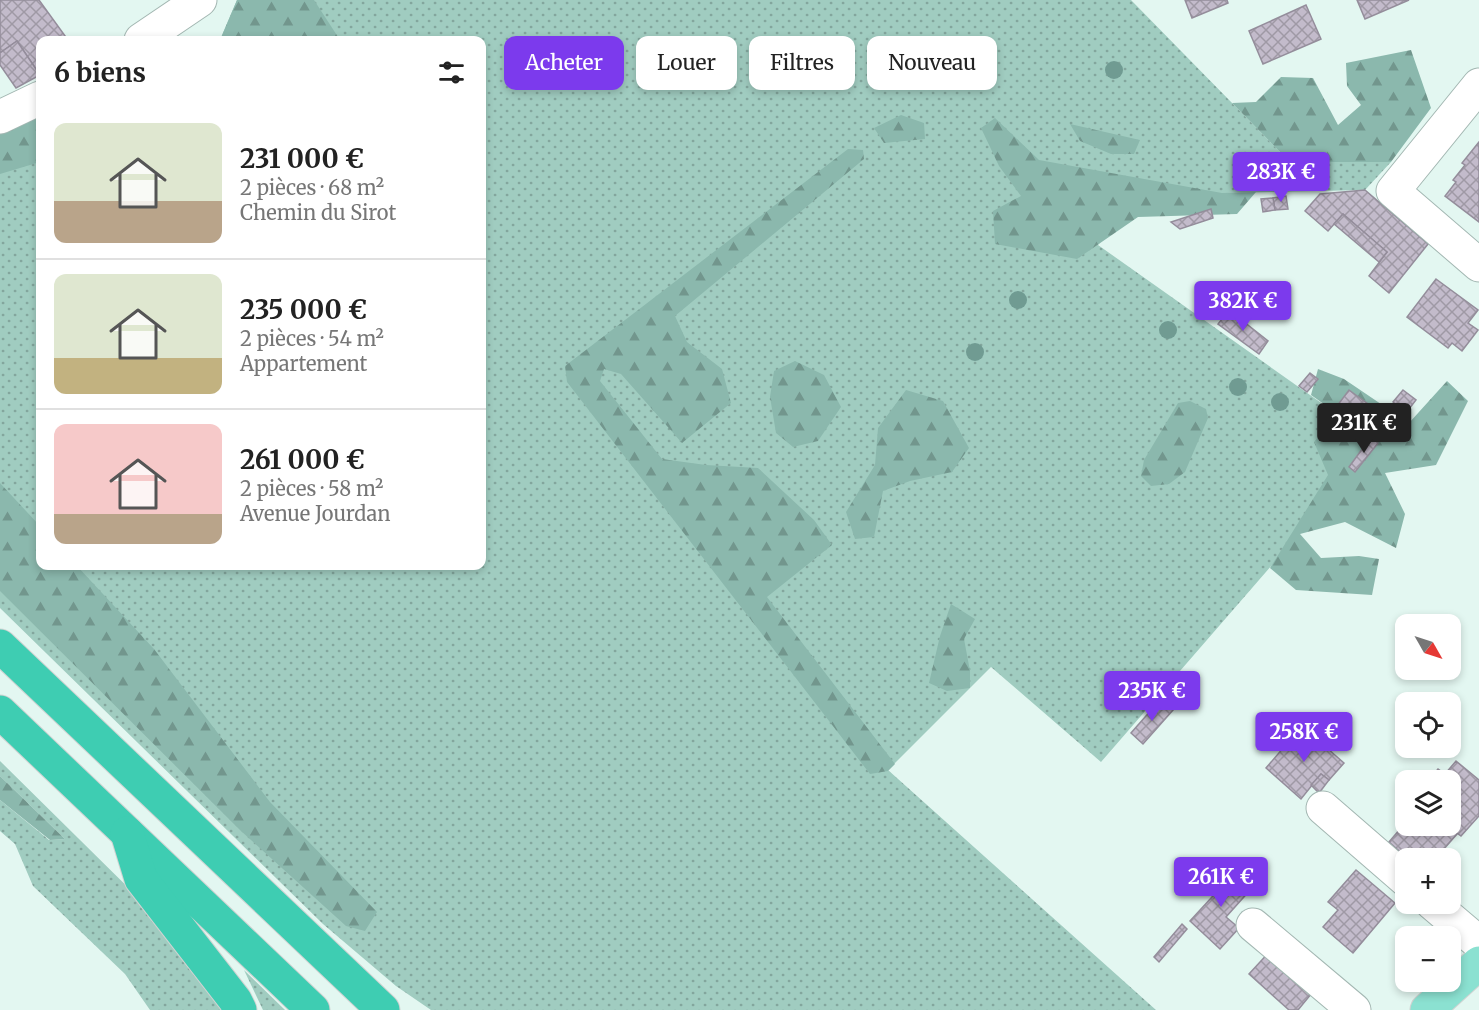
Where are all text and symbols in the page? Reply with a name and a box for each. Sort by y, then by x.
chip: Acheter [504,36,624,90]
chip: Louer [636,36,737,90]
chip: Filtres [749,36,855,90]
chip: Nouveau [867,36,997,90]
text: 6 biens [54,56,146,89]
icon: filters [435,56,468,89]
text: 231 000 € [240,142,364,175]
icon: home [102,147,174,219]
pin: 283K € [1232,152,1330,203]
text: 283K € [1247,159,1315,184]
text: 2 pièces · 68 m² [240,175,384,200]
text: Chemin du Sirot [240,200,396,225]
pin: 382K € [1194,281,1292,332]
text: 382K € [1208,288,1278,313]
text: 235 000 € [240,293,367,326]
icon: home [102,298,174,370]
text: 2 pièces · 54 m² [240,326,384,351]
text: Appartement [240,351,367,376]
pin: 231K € [1315,403,1413,454]
text: 231K € [1331,410,1397,435]
text: 261 000 € [240,443,365,476]
icon: home [102,448,174,520]
text: 2 pièces · 58 m² [240,476,383,501]
text: Avenue Jourdan [240,501,390,526]
north arrow [1395,614,1461,680]
map controls [1395,614,1461,992]
pin: 235K € [1103,671,1201,722]
text: 235K € [1118,678,1186,703]
button: locate [1395,692,1461,758]
pin: 258K € [1255,712,1353,763]
text: 258K € [1269,719,1339,744]
button: layers [1395,770,1461,836]
button: + [1395,848,1461,914]
pin: 261K € [1172,857,1270,908]
text: 261K € [1188,864,1254,889]
button: − [1395,926,1461,992]

